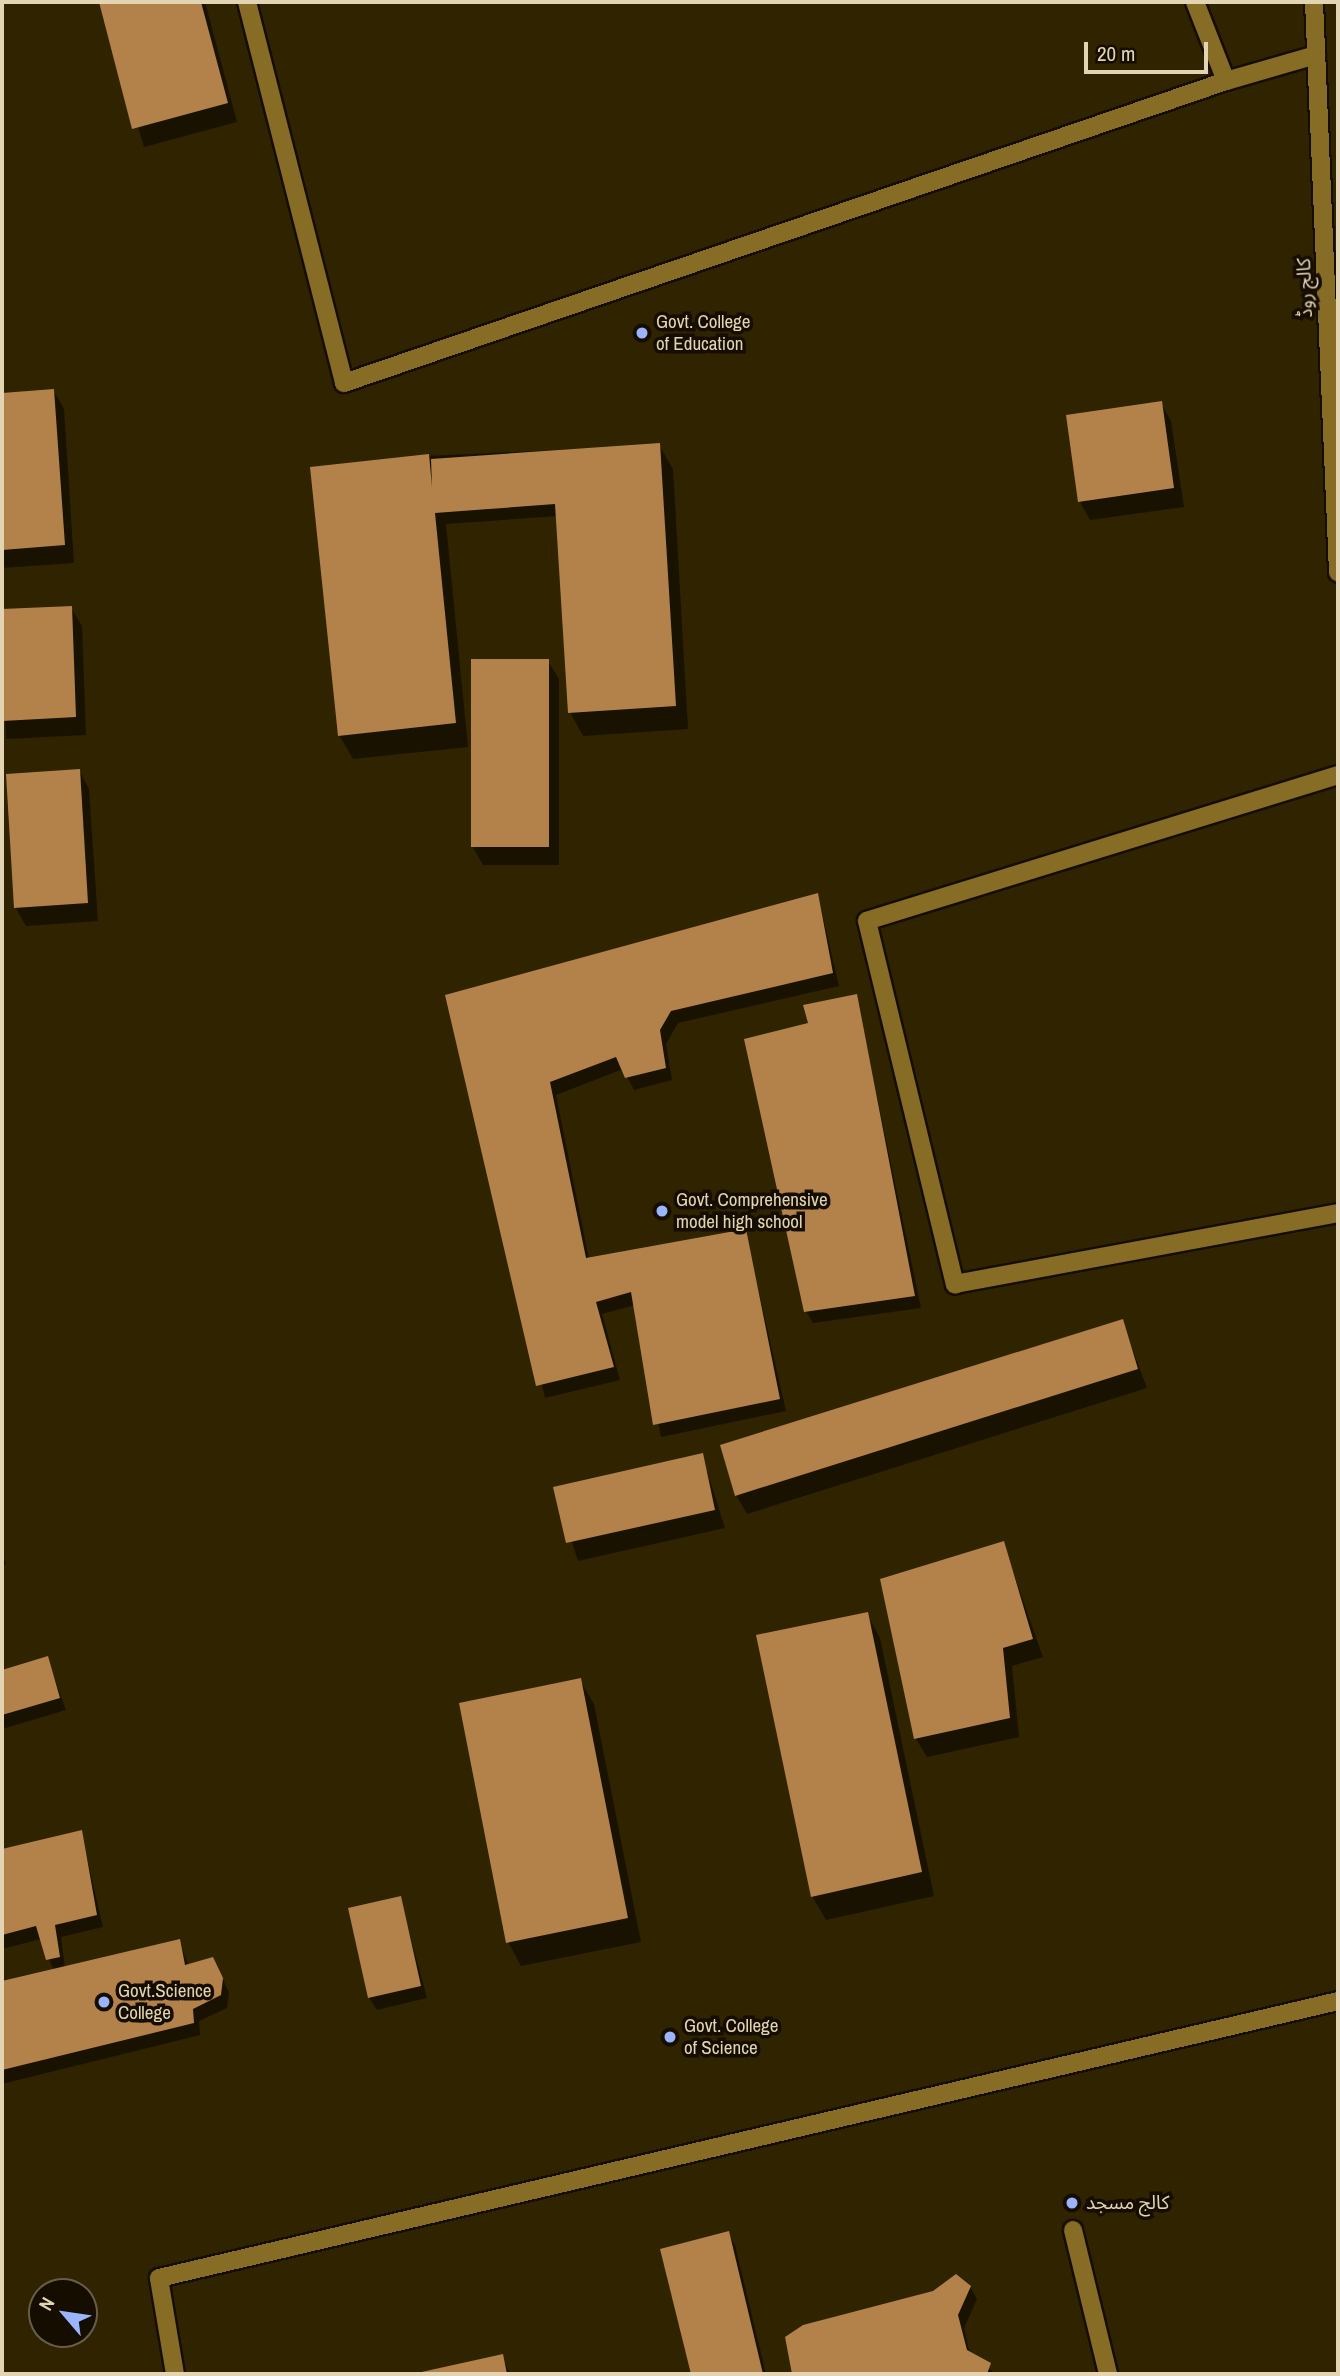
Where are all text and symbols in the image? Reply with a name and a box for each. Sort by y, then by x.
scale bar [1088,28,1212,72]
text: 20 m [1097,39,1135,68]
street label: کالج روڈ [1293,258,1317,318]
place label: Govt. College of Education [656,311,750,355]
marker: Govt. College of Education [634,325,650,341]
place label: Govt. Comprehensive model high school [676,1189,828,1233]
marker: Govt. Comprehensive model high school [654,1203,670,1219]
place label: Govt.Science College [118,1980,212,2024]
marker: Govt.Science College [96,1994,112,2010]
place label: Govt. College of Science [684,2015,778,2059]
marker: Govt. College of Science [662,2029,678,2045]
place label: کالج مسجد [1086,2192,1169,2214]
marker: کالج مسجد [1064,2195,1080,2211]
north arrow [28,2278,98,2348]
text: N [32,2293,60,2315]

